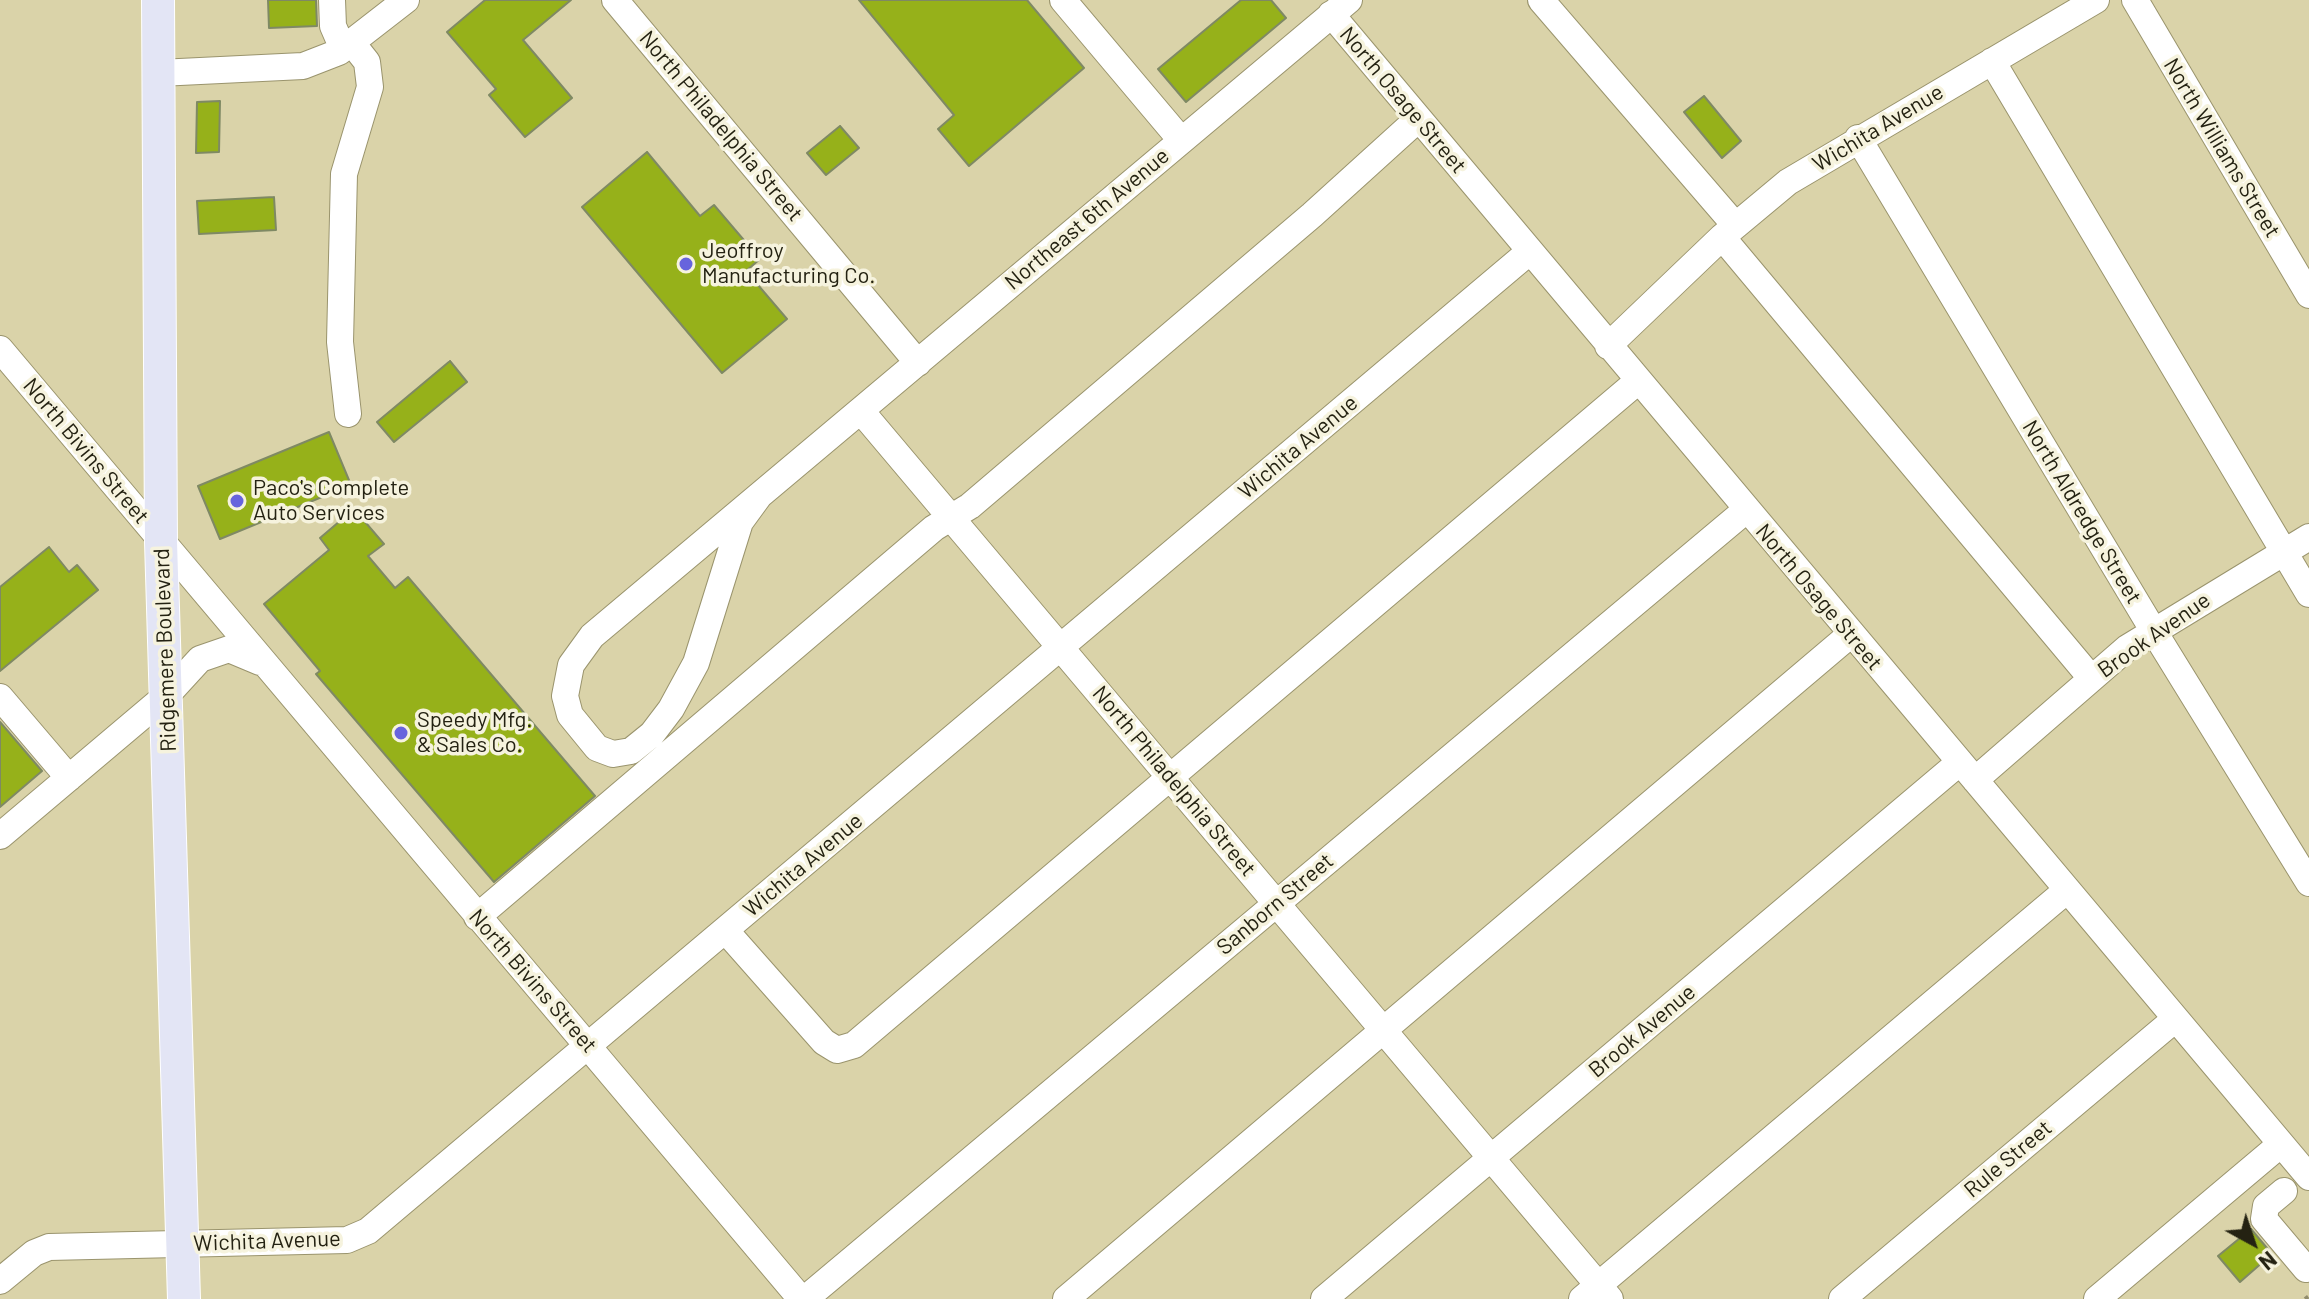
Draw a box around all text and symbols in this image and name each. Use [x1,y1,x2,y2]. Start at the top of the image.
street label: North Osage Street [1334,21,1472,179]
street label: North Philadelphia Street [634,25,808,227]
street label: North Williams Street [2158,54,2286,242]
street label: Wichita Avenue [1808,79,1948,177]
street label: Northeast 6th Avenue [1000,143,1174,295]
place label: Jeoffroy Manufacturing Co. [702,238,875,290]
marker: Jeoffroy Manufacturing Co. [677,255,695,273]
street label: North Bivins Street [17,373,155,529]
street label: Wichita Avenue [1233,390,1363,504]
street label: North Aldredge Street [2017,415,2147,609]
place label: Paco's Complete Auto Services [253,475,409,526]
marker: Paco's Complete Auto Services [228,492,246,510]
street label: North Osage Street [1750,518,1888,676]
street label: Ridgemere Boulevard [148,548,182,752]
street label: Brook Avenue [2093,587,2215,683]
street label: North Philadelphia Street [1087,680,1261,882]
place label: Speedy Mfg. & Sales Co. [417,707,532,758]
marker: Speedy Mfg. & Sales Co. [392,724,410,742]
street label: Wichita Avenue [738,808,868,922]
street label: Sanborn Street [1211,848,1339,960]
street label: North Bivins Street [463,904,603,1058]
street label: Brook Avenue [1583,979,1701,1083]
street label: Rule Street [1959,1115,2057,1203]
north arrow [2213,1203,2293,1283]
street label: Wichita Avenue [193,1225,341,1257]
text: N [2254,1247,2282,1276]

